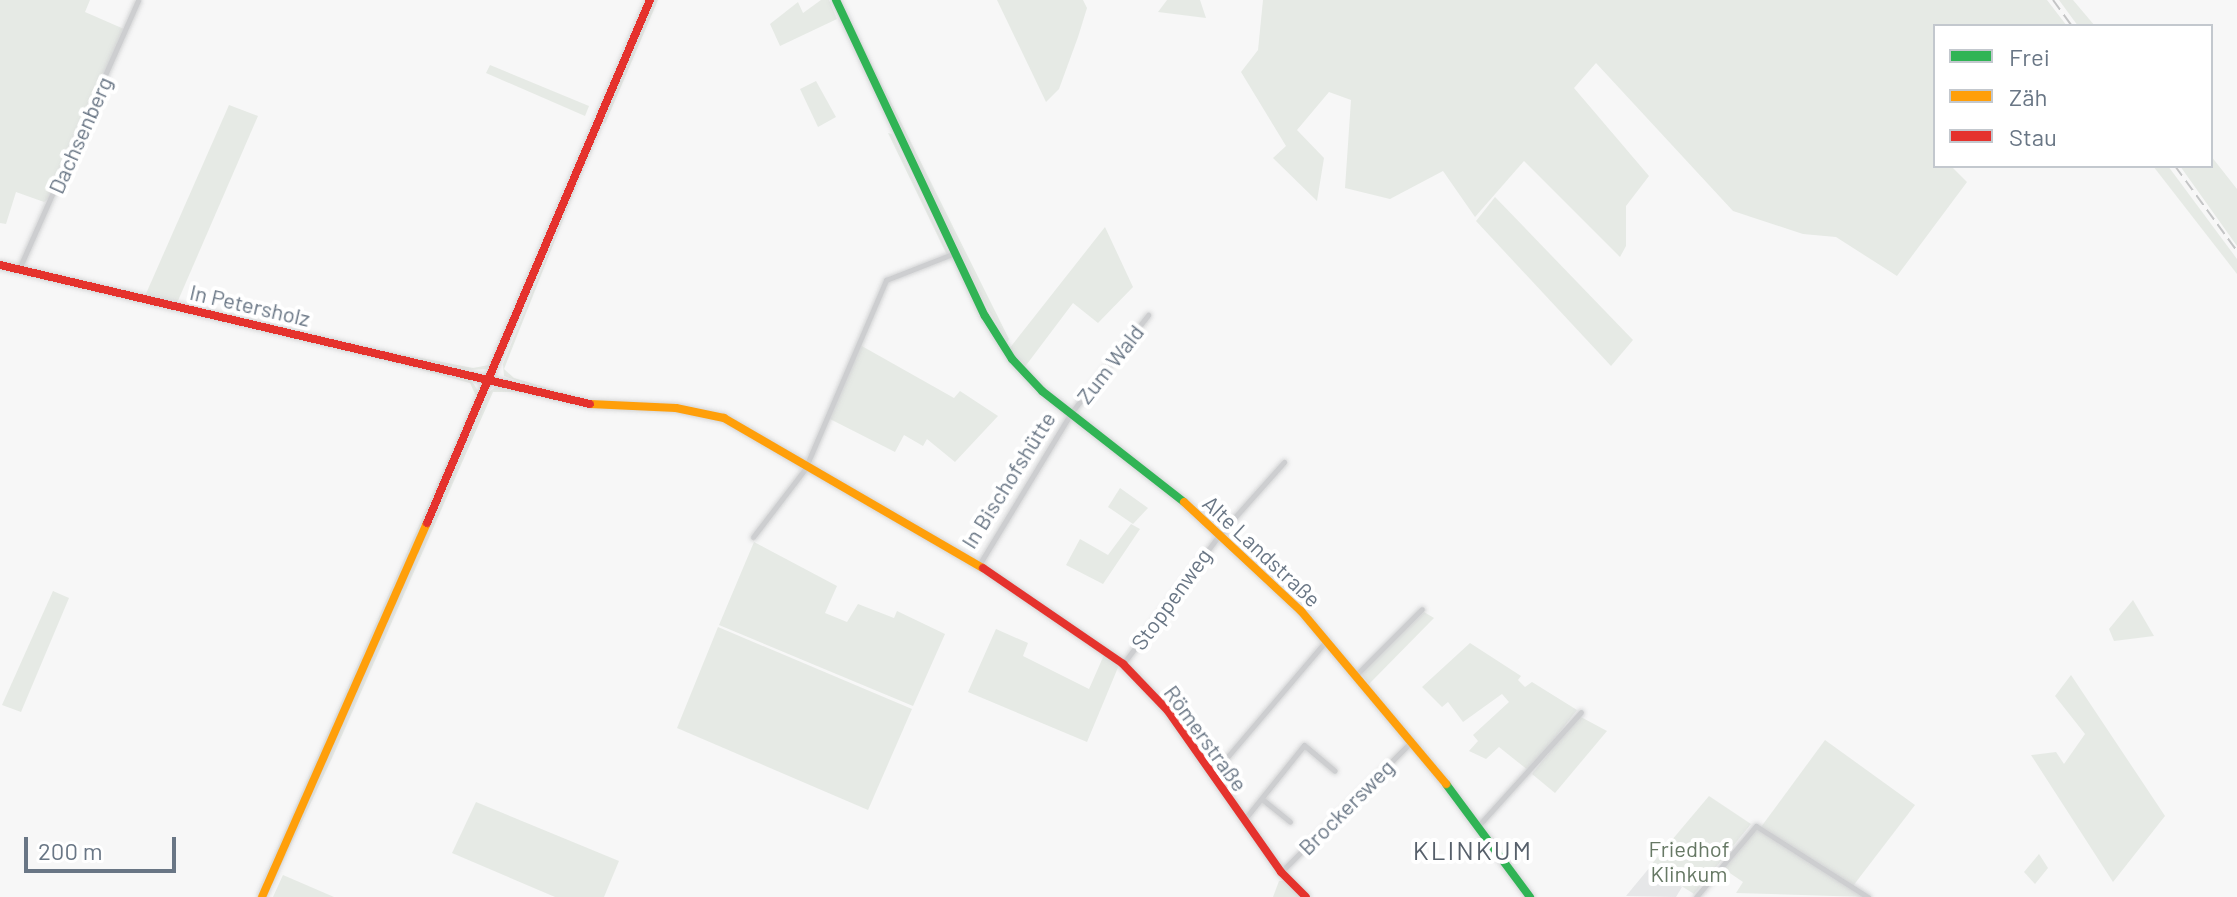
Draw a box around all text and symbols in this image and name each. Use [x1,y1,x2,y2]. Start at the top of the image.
legend [1933,24,2213,168]
text: Frei [2009,42,2050,71]
street label: Dachsenberg [42,72,118,198]
text: Zäh [2009,82,2047,111]
text: Stau [2009,122,2057,151]
street label: In Petersholz [187,278,313,332]
street label: Zum Wald [1071,319,1149,409]
street label: In Bischofshütte [955,407,1061,553]
street label: Alte Landstraße [1198,490,1326,612]
street label: Stoppenweg [1125,543,1217,655]
street label: Römerstraße [1159,680,1253,796]
street label: Brockersweg [1293,754,1399,860]
scale bar [28,821,180,871]
district label: KLINKUM [1413,834,1533,866]
park label: Friedhof Klinkum [1649,835,1729,886]
text: 200 m [38,836,103,865]

